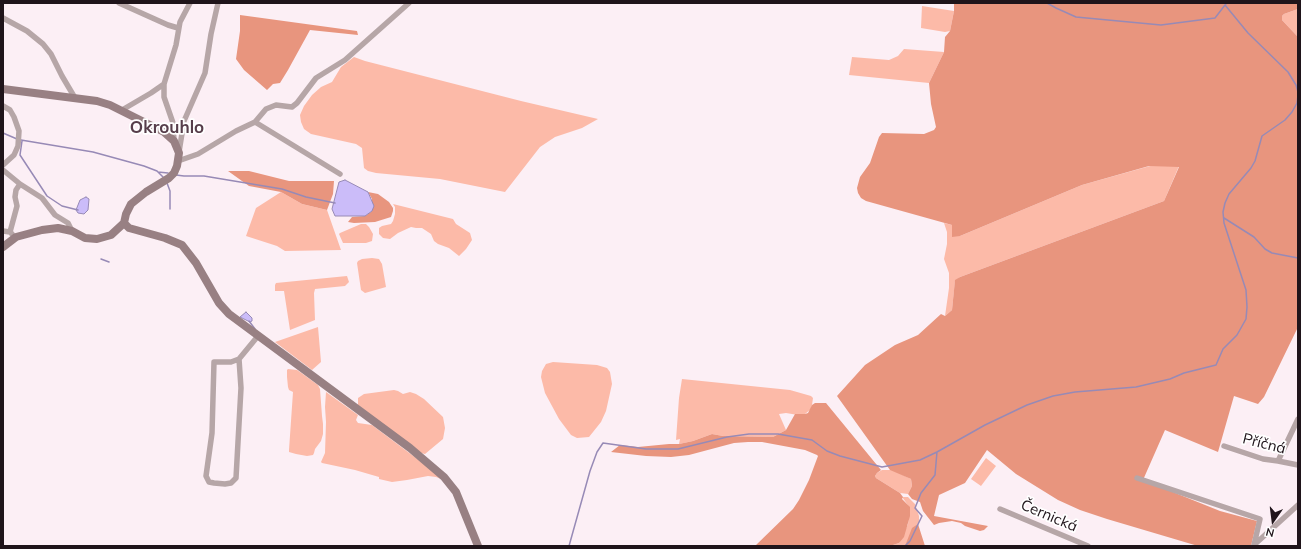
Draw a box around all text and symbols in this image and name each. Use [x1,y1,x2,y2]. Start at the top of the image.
district label: Okrouhlo [130,118,204,138]
street label: Příčná [1241,430,1287,458]
street label: Černická [1018,496,1080,536]
north arrow [1253,501,1293,541]
text: N [1264,525,1276,540]

